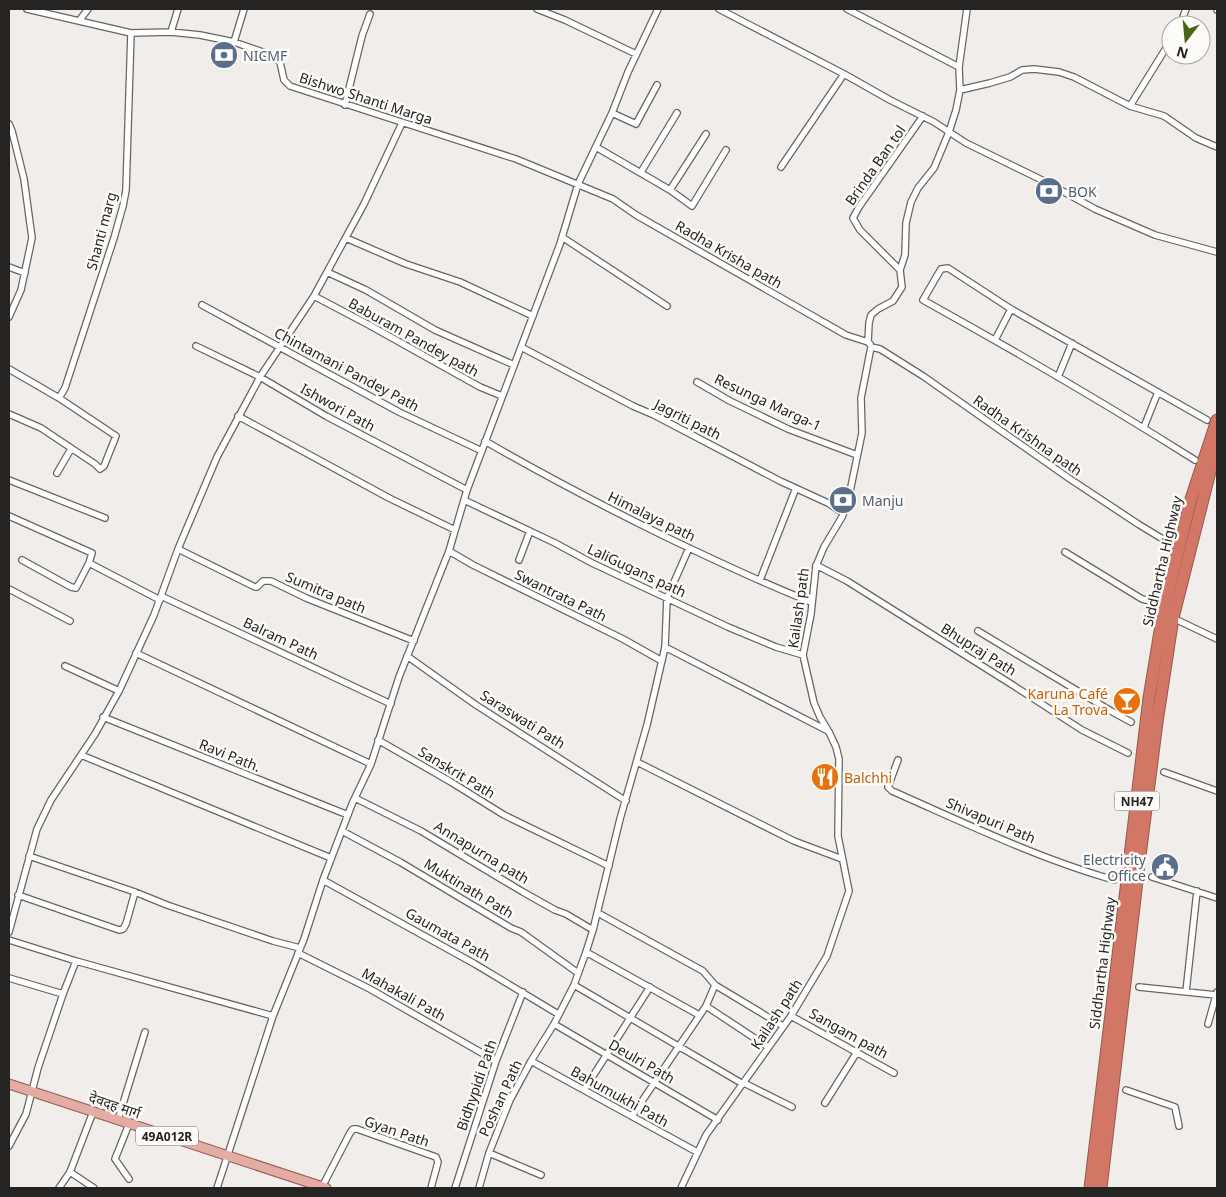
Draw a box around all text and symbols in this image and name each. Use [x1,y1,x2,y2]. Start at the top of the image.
north arrow [1161,15,1211,65]
bank icon: NICMF [209,40,239,70]
text: N [1174,42,1190,64]
place label: NICMF [243,46,287,65]
street label: Bishwo Shanti Marga [297,67,435,129]
street label: Brinda Ban tol [840,121,910,209]
bank icon: BOK [1034,176,1064,206]
place label: BOK [1068,182,1097,201]
street label: Shanti marg [81,190,121,272]
street label: Radha Krisha path [672,216,786,292]
street label: Baburam Pandey path [345,293,483,381]
street label: Chintamani Pandey Path [271,323,423,415]
street label: Resunga Marga-1 [711,369,825,435]
street label: Ishwori Path [297,379,379,435]
street label: Radha Krishna path [970,390,1086,480]
street label: Jagriti path [650,393,724,444]
bank icon: Manju [828,485,858,515]
street label: Himalaya path [605,487,699,545]
place label: Manju [862,491,903,510]
street label: Siddhartha Highway [1138,493,1186,628]
street label: LaliGugans path [585,539,689,601]
street label: Swantrata Path [512,565,610,625]
street label: Sumitra path [283,567,369,617]
street label: Kailash path [783,567,813,649]
street label: Balram Path [240,612,322,664]
street label: Bhupraj Path [938,618,1020,680]
place label: Karuna Café La Trova [1027,684,1108,719]
street label: Saraswati Path [477,685,569,753]
bar icon: Karuna Café La Trova [1112,686,1142,716]
street label: Ravi Path. [196,734,264,776]
street label: Sanskrit Path [415,742,499,802]
restaurant icon: Balchhi [810,762,840,792]
place label: Balchhi [844,768,892,787]
road number: NH47 [1114,791,1160,810]
street label: Shivapuri Path [943,793,1039,847]
street label: Annapurna path [431,816,533,888]
place label: Electricity Office [1083,850,1147,885]
public building icon: Electricity Office [1150,852,1180,882]
street label: Muktinath Path [421,854,517,922]
street label: Siddhartha Highway [1084,895,1120,1030]
street label: Gaumata Path [402,903,494,965]
street label: Mahakali Path [359,963,449,1025]
street label: Kailash path [746,975,806,1053]
street label: Sangam path [806,1003,892,1063]
street label: Deulri Path [605,1034,679,1088]
street label: Bidhypidi Path [452,1037,500,1133]
street label: Poshan Path [474,1057,526,1139]
street label: Bahumukhi Path [568,1061,672,1131]
street label: देवदह मार्ग [87,1087,144,1123]
street label: Gyan Path [362,1111,432,1151]
road number: 49A012R [136,1126,198,1146]

